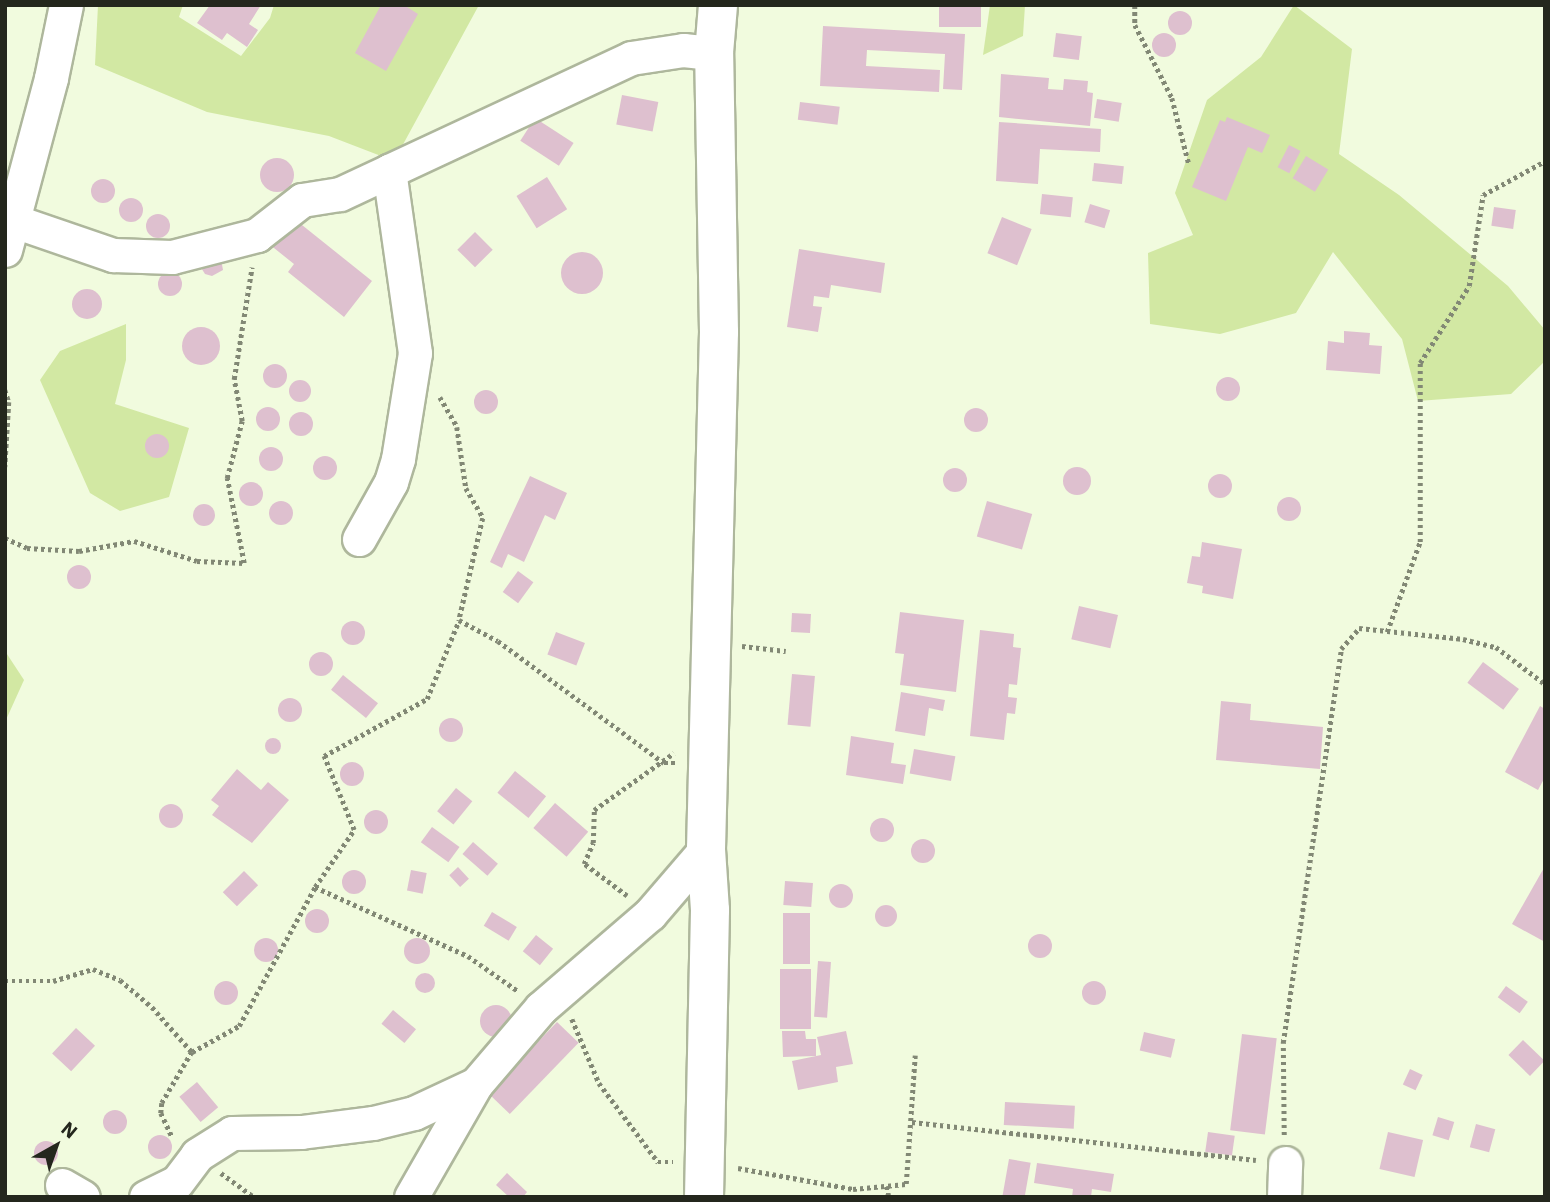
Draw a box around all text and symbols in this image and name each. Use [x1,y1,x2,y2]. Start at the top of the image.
north arrow [21,1111,91,1181]
text: N [57,1116,82,1144]

